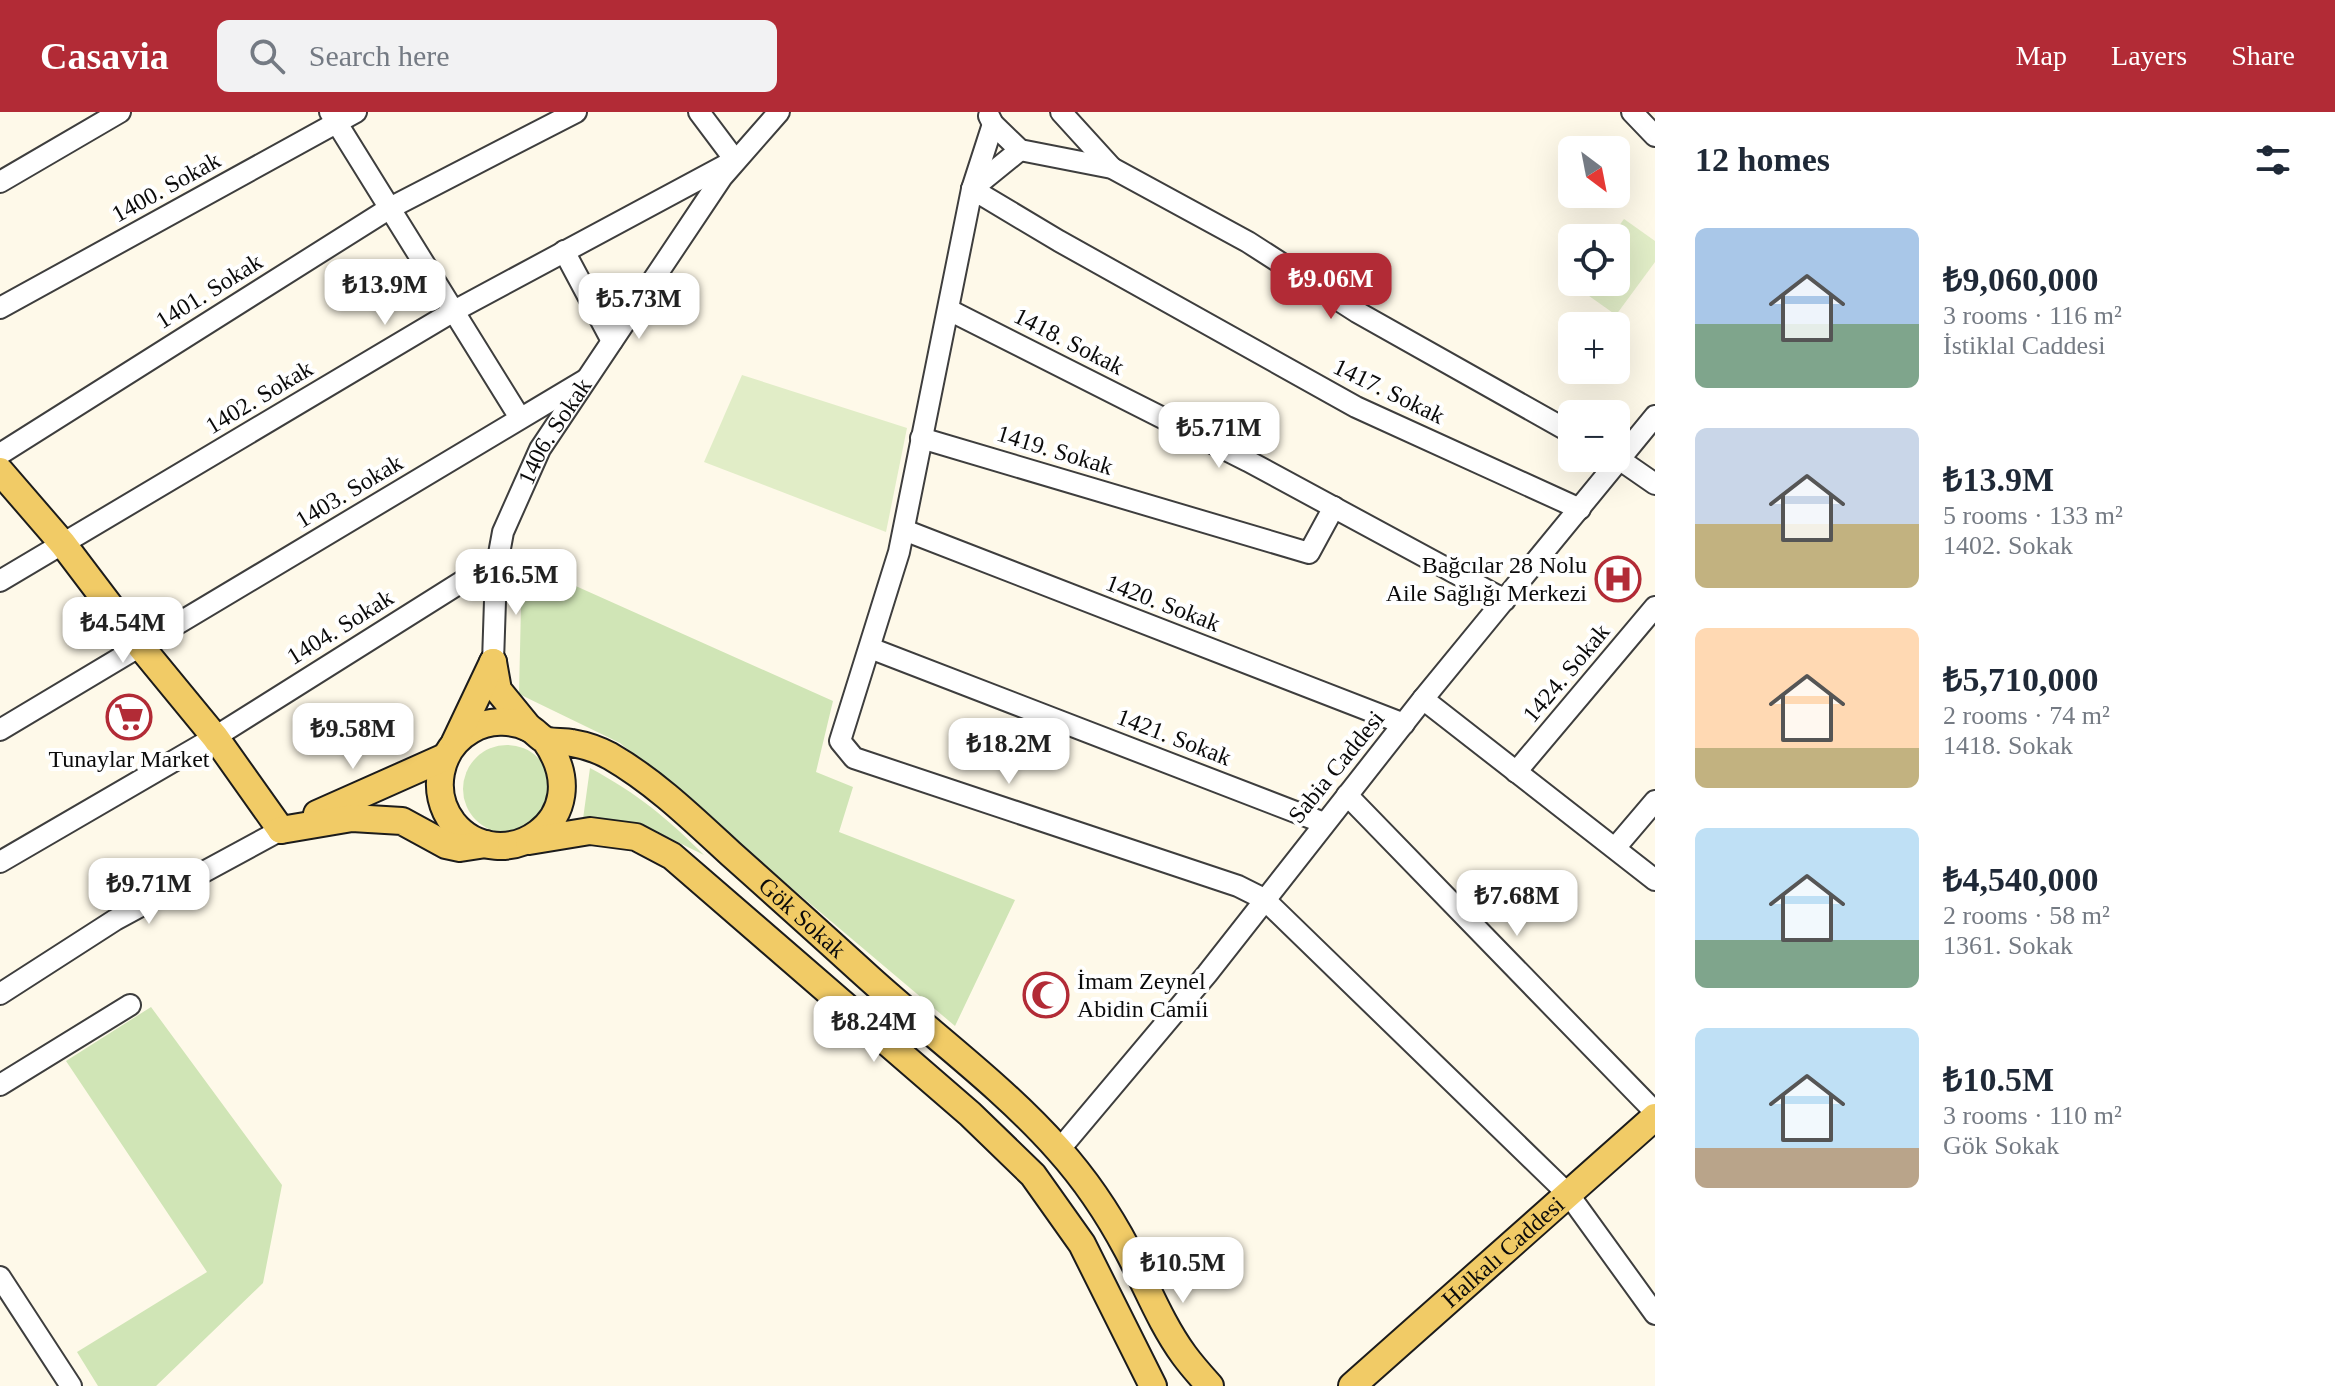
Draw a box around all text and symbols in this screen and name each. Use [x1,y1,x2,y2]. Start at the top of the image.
search box [217,20,777,92]
icon: search [245,34,289,78]
text: Casavia [40,35,169,77]
text: Search here [309,39,450,72]
text: Map [2016,40,2067,71]
text: Layers [2111,40,2187,71]
text: Share [2231,40,2295,71]
north arrow [1558,136,1630,208]
map controls [1558,136,1630,472]
icon: filters [2251,138,2295,182]
text: 12 homes [1695,141,1830,178]
street label: 1400. Sokak [107,147,225,227]
button: locate [1558,224,1630,296]
street label: 1401. Sokak [151,248,267,334]
pin: ₺9.06M [1266,253,1396,321]
pin: ₺13.9M [320,259,450,327]
icon: home [1759,260,1855,356]
text: ₺9,060,000 [1943,261,2098,298]
text: ₺9.06M [1289,264,1373,293]
text: ₺13.9M [343,270,427,299]
pin: ₺5.73M [574,273,704,341]
text: ₺5.73M [597,284,681,313]
text: 3 rooms · 116 m² [1943,301,2122,330]
street label: 1418. Sokak [1010,302,1128,380]
button: + [1558,312,1630,384]
text: İstiklal Caddesi [1943,331,2105,360]
street label: 1417. Sokak [1329,353,1449,429]
street label: 1402. Sokak [201,355,317,439]
street label: 1406. Sokak [513,373,597,489]
button: − [1558,400,1630,472]
pin: ₺5.71M [1154,402,1284,470]
text: ₺5.71M [1177,413,1261,442]
street label: 1419. Sokak [994,420,1116,480]
street label: 1403. Sokak [291,449,407,533]
icon: home [1759,460,1855,556]
text: ₺13.9M [1943,461,2054,498]
text: 5 rooms · 133 m² [1943,501,2123,530]
text: 1402. Sokak [1943,531,2073,560]
pin: ₺16.5M [451,549,581,617]
place label: Bağcılar 28 Nolu Aile Sağlığı Merkezi [1386,552,1587,606]
hospital icon: Bağcılar 28 Nolu Aile Sağlığı Merkezi [1594,555,1642,603]
text: ₺16.5M [474,560,558,589]
street label: 1420. Sokak [1102,569,1224,637]
street label: 1404. Sokak [282,584,398,670]
pin: ₺4.54M [58,597,188,665]
text: ₺4.54M [81,608,165,637]
street label: 1424. Sokak [1517,619,1615,727]
icon: home [1759,660,1855,756]
text: ₺5,710,000 [1943,661,2098,698]
supermarket icon: Tunaylar Market [105,693,153,741]
text: 2 rooms · 74 m² [1943,701,2110,730]
pin: ₺9.58M [288,703,418,771]
street label: 1421. Sokak [1113,703,1235,771]
street label: Sabia Caddesi [1283,705,1389,828]
text: ₺9.58M [311,714,395,743]
pin: ₺18.2M [944,718,1074,786]
text: ₺18.2M [967,729,1051,758]
text: 1418. Sokak [1943,731,2073,760]
place label: Tunaylar Market [48,746,210,772]
pin: ₺9.71M [84,858,214,926]
icon: home [1759,860,1855,956]
text: ₺4,540,000 [1943,861,2098,898]
text: ₺9.71M [107,869,191,898]
pin: ₺7.68M [1452,870,1582,938]
street label: Gök Sokak [754,872,851,963]
text: ₺7.68M [1475,881,1559,910]
text: 2 rooms · 58 m² [1943,901,2110,930]
text: 1361. Sokak [1943,931,2073,960]
place label: İmam Zeynel Abidin Camii [1077,968,1209,1022]
mosque icon: İmam Zeynel Abidin Camii [1022,971,1070,1019]
pin: ₺8.24M [809,996,939,1064]
text: ₺8.24M [832,1007,916,1036]
icon: home [1759,1060,1855,1156]
text: ₺10.5M [1943,1061,2054,1098]
text: 3 rooms · 110 m² [1943,1101,2122,1130]
text: Gök Sokak [1943,1131,2059,1160]
street label: Halkalı Caddesi [1437,1191,1570,1313]
pin: ₺10.5M [1118,1237,1248,1305]
text: ₺10.5M [1141,1248,1225,1277]

